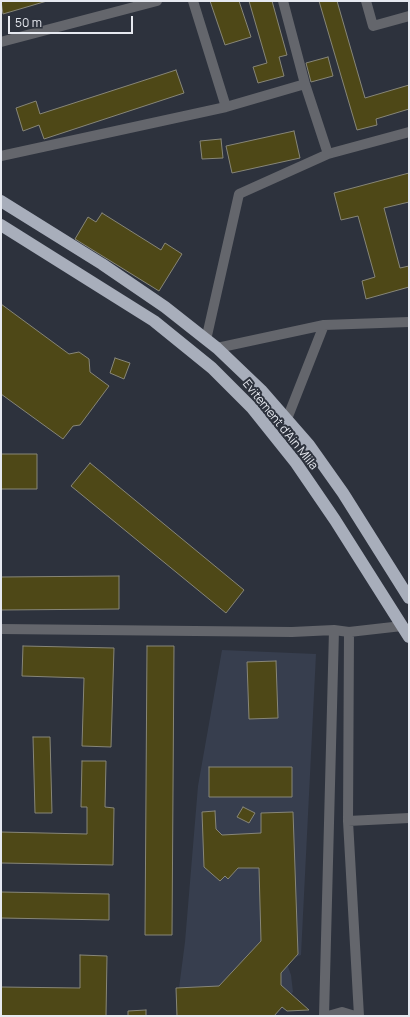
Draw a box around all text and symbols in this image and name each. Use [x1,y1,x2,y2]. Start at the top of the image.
scale bar [10,8,135,34]
text: 50 m [15,14,42,31]
street label: Evitement d'Ain Mlila [239,377,321,473]

